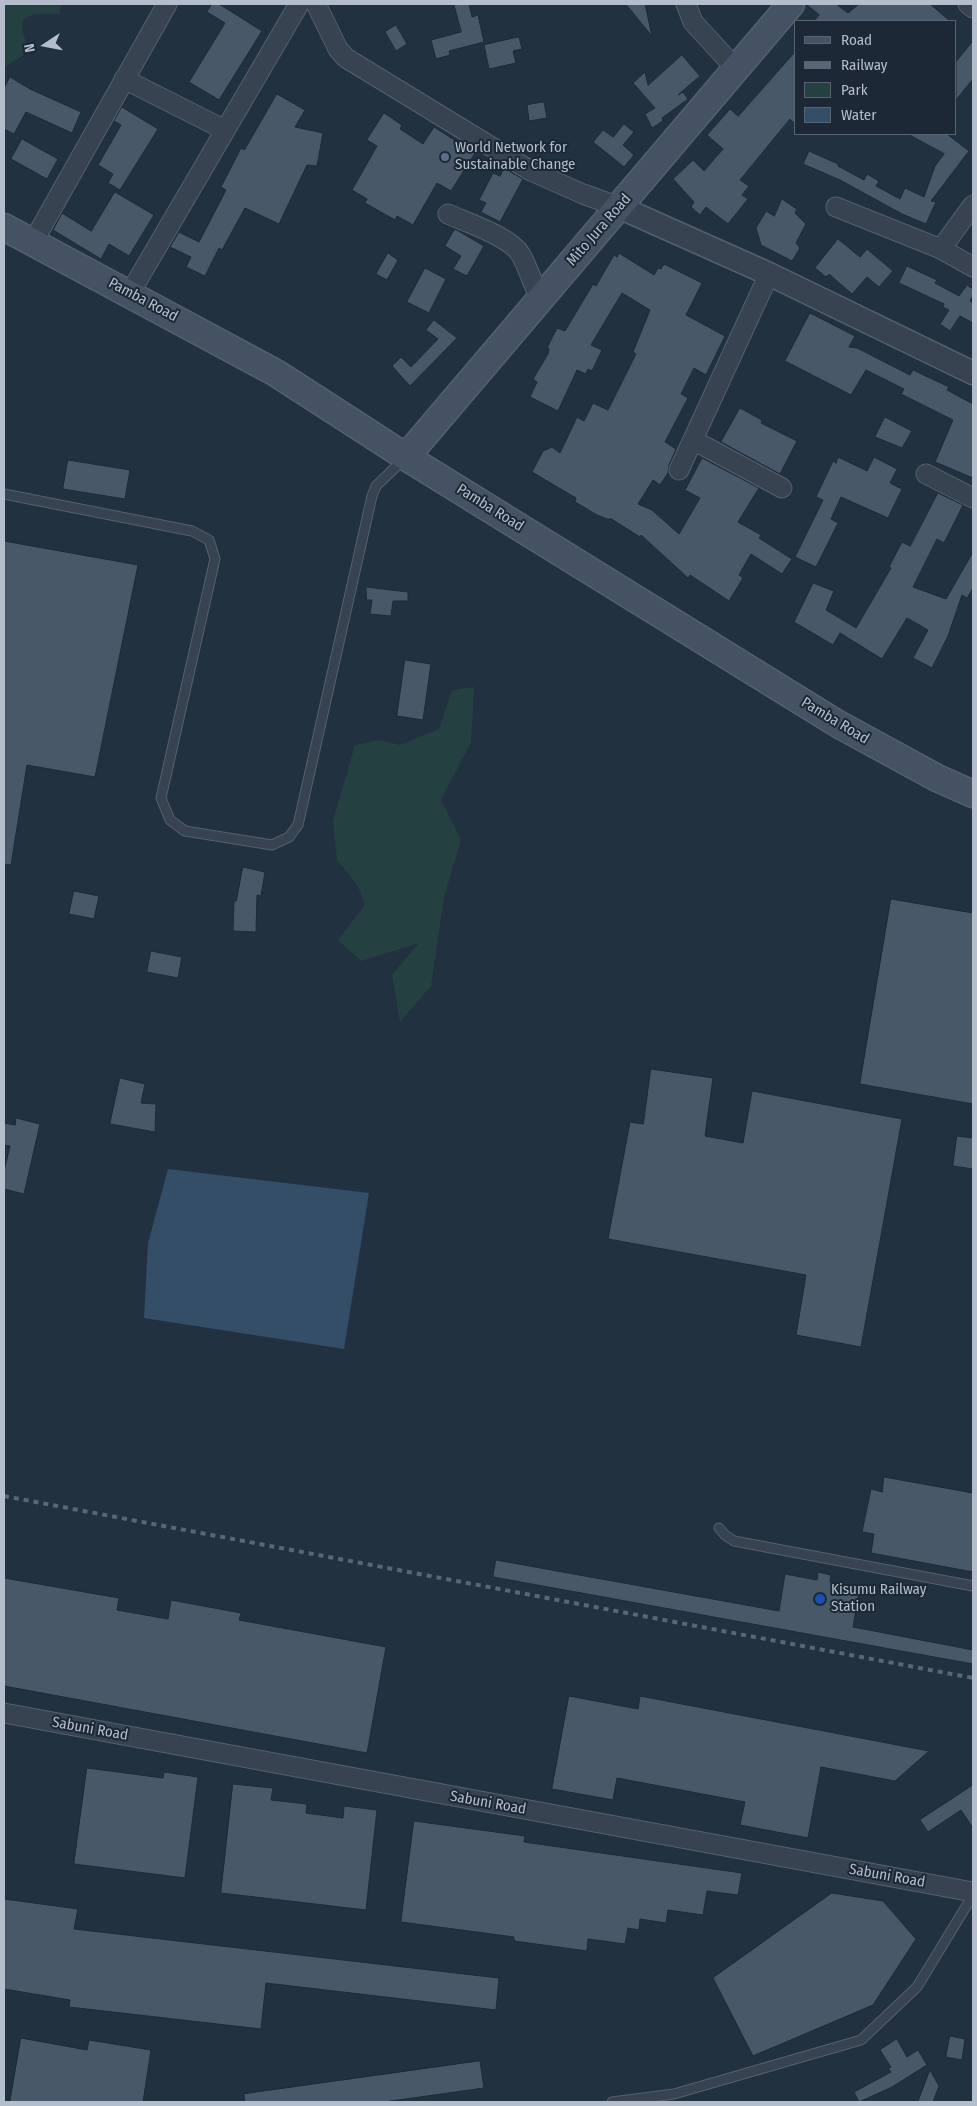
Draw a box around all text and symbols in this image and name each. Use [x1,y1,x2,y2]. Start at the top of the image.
north arrow [20,20,70,70]
legend [794,20,957,135]
text: Road [841,31,872,49]
text: N [21,42,39,54]
text: Railway [841,56,888,74]
text: Park [841,81,868,99]
text: Water [841,106,876,124]
place label: World Network for Sustainable Change [455,139,576,174]
marker: World Network for Sustainable Change [439,151,451,163]
street label: Mito Jura Road [563,190,635,270]
street label: Pamba Road [105,274,181,326]
street label: Pamba Road [453,480,527,536]
street label: Pamba Road [798,694,872,748]
place label: Kisumu Railway Station [831,1581,926,1616]
marker: Kisumu Railway Station [813,1592,827,1606]
street label: Sabuni Road [51,1713,129,1745]
street label: Sabuni Road [449,1787,527,1819]
street label: Sabuni Road [848,1860,926,1892]

